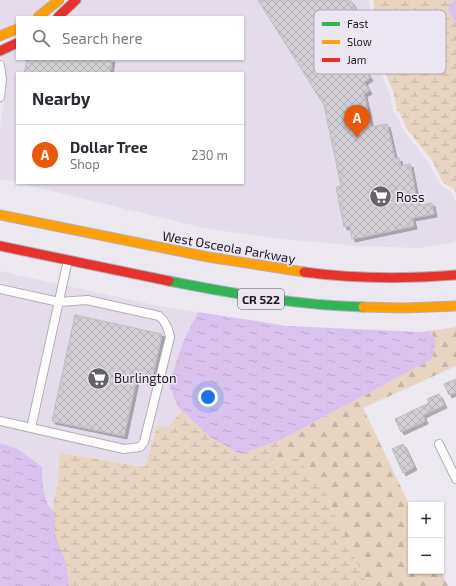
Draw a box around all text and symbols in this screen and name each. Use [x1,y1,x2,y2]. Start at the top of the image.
legend [314,10,446,74]
search box [16,16,244,60]
text: Fast [347,17,369,30]
icon: search [30,27,52,49]
text: Search here [62,29,143,47]
text: Slow [347,35,372,48]
text: Jam [347,53,366,66]
text: Nearby [32,88,90,108]
pin: A [344,105,370,138]
text: Dollar Tree [70,138,148,156]
text: A [41,147,49,163]
text: 230 m [191,147,228,163]
text: Shop [70,156,100,172]
supermarket icon: Ross [368,184,394,210]
place label: Ross [396,189,425,205]
street label: West Osceola Parkway [161,227,297,267]
road number: CR 522 [238,289,284,309]
supermarket icon: Burlington [86,365,112,391]
place label: Burlington [114,370,176,386]
your location [198,387,218,407]
map controls [408,502,444,574]
button: + [408,502,444,538]
button: − [408,538,444,574]

